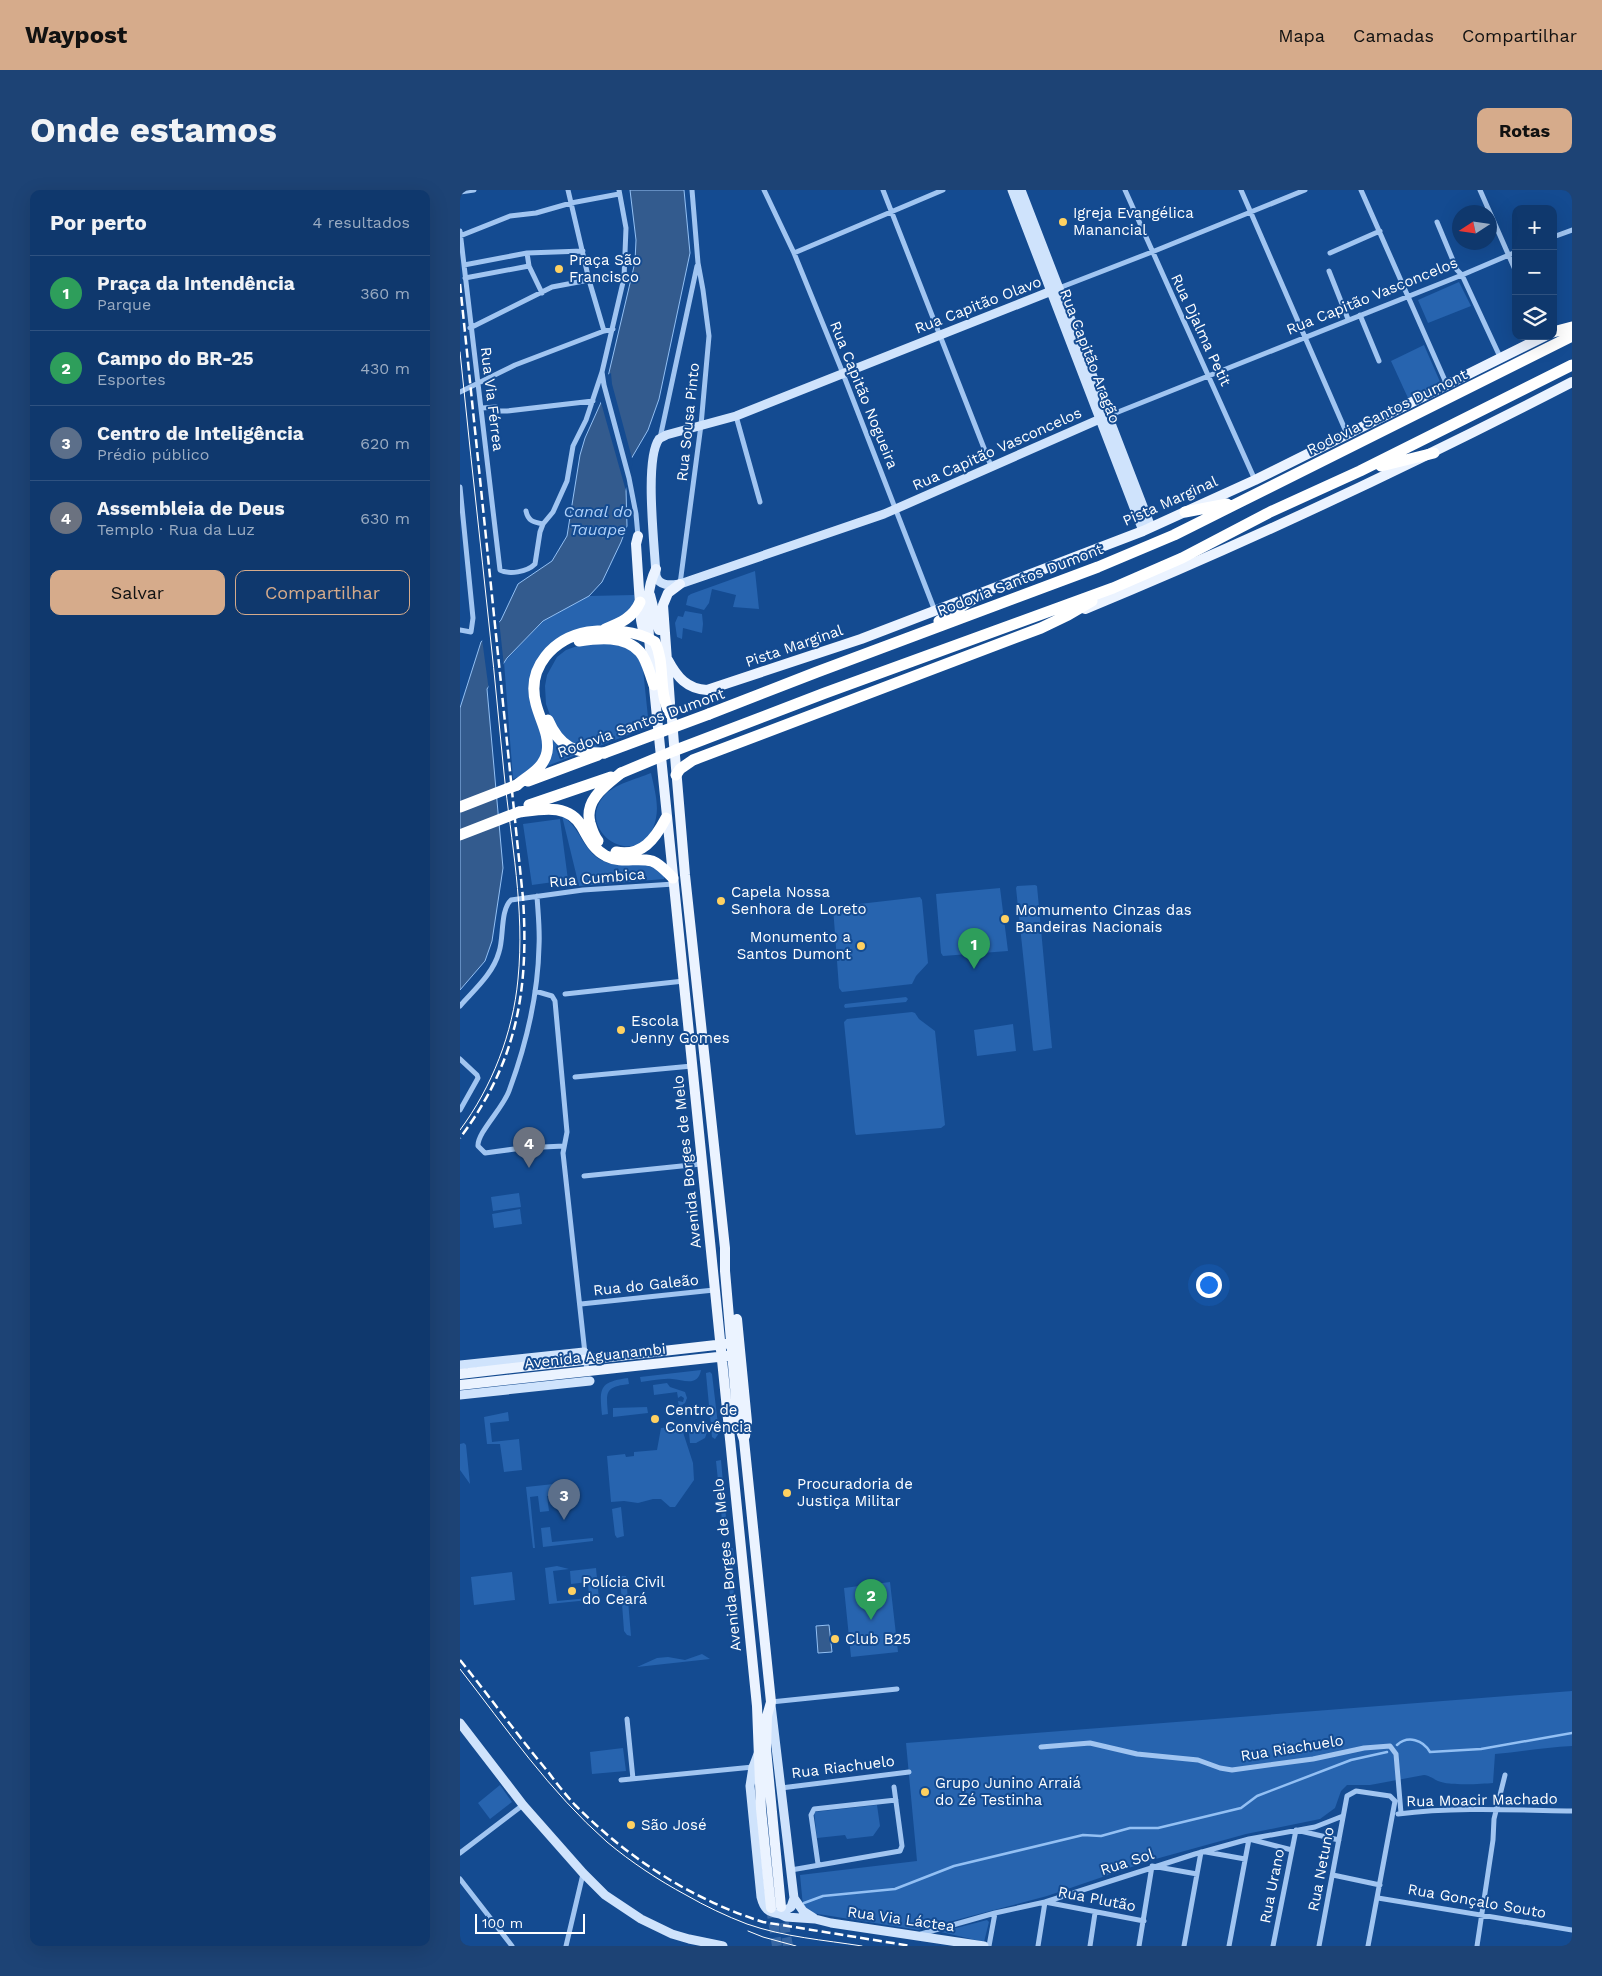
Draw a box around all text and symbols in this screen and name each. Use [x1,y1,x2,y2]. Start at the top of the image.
text: Waypost [25,21,127,49]
text: Mapa [1278,25,1325,46]
text: Camadas [1353,25,1434,46]
text: Compartilhar [1462,25,1577,46]
button: Rotas [1477,108,1572,153]
text: Onde estamos [30,109,277,151]
place label: Igreja Evangélica Manancial [1073,204,1194,239]
north arrow [1452,205,1497,250]
map controls [1512,205,1557,340]
button: + [1512,205,1557,250]
text: Por perto [50,210,147,235]
text: 4 resultados [313,213,410,232]
marker: Igreja Evangélica Manancial [1057,216,1069,228]
button: − [1512,250,1557,295]
place label: Praça São Francisco [569,251,641,286]
street label: Rua Capitão Vasconcelos [1284,253,1460,339]
marker: Praça São Francisco [553,263,565,275]
street label: Rua Djalma Petit [1167,271,1235,390]
text: Praça da Intendência [97,272,295,295]
street label: Rua Capitão Olavo [912,273,1044,337]
text: 1 [63,284,69,303]
text: 360 m [360,284,410,303]
street label: Rua Capitão Aragão [1056,286,1124,426]
text: Parque [97,295,151,314]
button: layers [1512,295,1557,340]
street label: Rua Capitão Nogueira [826,319,902,472]
street label: Rua Via Férrea [477,346,507,453]
text: Campo do BR-25 [97,347,254,370]
text: 2 [61,359,71,378]
text: 430 m [360,359,410,378]
street label: Rua Sousa Pinto [673,362,703,482]
street label: Rodovia Santos Dumont [1304,365,1471,459]
text: Esportes [97,370,166,389]
street label: Rua Capitão Vasconcelos [910,403,1084,495]
text: Centro de Inteligência [97,422,304,445]
text: 3 [61,434,71,453]
text: 620 m [360,434,410,453]
text: Prédio público [97,445,209,464]
street label: Pista Marginal [1120,472,1221,530]
text: Assembleia de Deus [97,497,285,520]
water label: Canal do Tauape [564,502,632,539]
text: 4 [61,509,71,528]
text: 630 m [360,509,410,528]
text: Templo · Rua da Luz [97,520,255,539]
street label: Rodovia Santos Dumont [934,540,1106,620]
button: Salvar [50,570,225,615]
button: Compartilhar [235,570,410,615]
street label: Pista Marginal [743,621,845,671]
street label: Rodovia Santos Dumont [555,684,728,762]
street label: Rua Cumbica [548,865,646,891]
place label: Capela Nossa Senhora de Loreto [731,883,867,918]
marker: Capela Nossa Senhora de Loreto [715,895,727,907]
place label: Momumento Cinzas das Bandeiras Nacionais [1015,901,1192,936]
marker: Momumento Cinzas das Bandeiras Nacionais [999,913,1011,925]
place label: Monumento a Santos Dumont [737,928,852,963]
pin: 1 [958,928,990,969]
marker: Monumento a Santos Dumont [855,940,867,952]
place label: Escola Jenny Gomes [631,1012,730,1047]
marker: Escola Jenny Gomes [615,1024,627,1036]
street label: Avenida Borges de Melo [669,1074,705,1250]
pin: 4 [513,1127,545,1168]
street label: Rua do Galeão [592,1271,700,1299]
your location [1196,1272,1222,1298]
street label: Avenida Aguanambi [523,1340,667,1372]
place label: Centro de Convivência [665,1401,752,1436]
marker: Centro de Convivência [649,1413,661,1425]
place label: Procuradoria de Justiça Militar [797,1475,913,1510]
street label: Avenida Borges de Melo [709,1477,745,1653]
pin: 3 [548,1479,580,1520]
marker: Procuradoria de Justiça Militar [781,1487,793,1499]
place label: Polícia Civil do Ceará [582,1573,665,1608]
pin: 2 [855,1579,887,1620]
marker: Polícia Civil do Ceará [566,1585,578,1597]
place label: Club B25 [845,1630,911,1648]
marker: Club B25 [829,1633,841,1645]
street label: Rua Riachuelo [1239,1731,1345,1765]
street label: Rua Riachuelo [790,1752,896,1782]
place label: Grupo Junino Arraiá do Zé Testinha [935,1774,1081,1809]
marker: Grupo Junino Arraiá do Zé Testinha [919,1786,931,1798]
street label: Rua Moacir Machado [1406,1790,1558,1810]
place label: São José [641,1816,707,1834]
marker: São José [625,1819,637,1831]
street label: Rua Netuno [1304,1825,1338,1913]
street label: Rua Sol [1098,1845,1157,1879]
street label: Rua Urano [1256,1847,1288,1925]
street label: Rua Gonçalo Souto [1406,1880,1548,1922]
street label: Rua Plutão [1056,1883,1138,1915]
street label: Rua Via Láctea [846,1903,956,1936]
scale bar [475,1911,585,1934]
text: 100 m [482,1915,523,1931]

